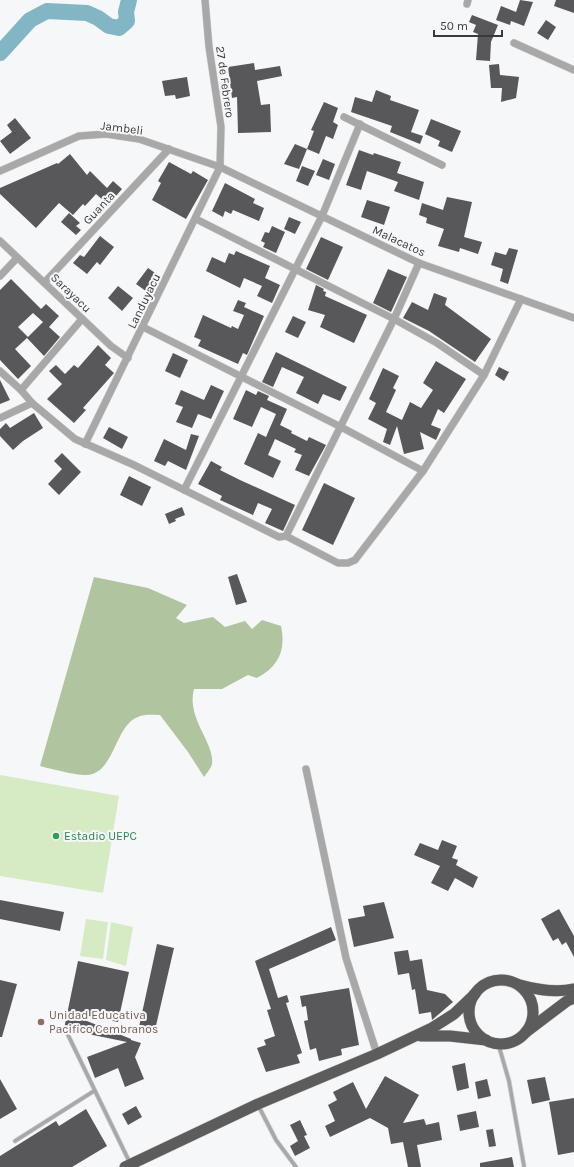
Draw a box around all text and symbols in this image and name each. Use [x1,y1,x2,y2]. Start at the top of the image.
scale bar [434,12,502,38]
text: 50 m [440,19,468,33]
street label: 27 de Febrero [213,45,237,119]
street label: Jambeli [100,118,144,138]
street label: Guanta [80,189,118,227]
street label: Malacatos [370,223,428,259]
street label: Sarayacu [48,270,94,316]
street label: Landuyacu [125,271,163,331]
place label: Estadio UEPC [64,829,137,843]
marker: Estadio UEPC [51,831,61,841]
place label: Unidad Educativa Pacifico Cembranos [49,1008,158,1036]
marker: Unidad Educativa Pacifico Cembranos [36,1017,46,1027]

